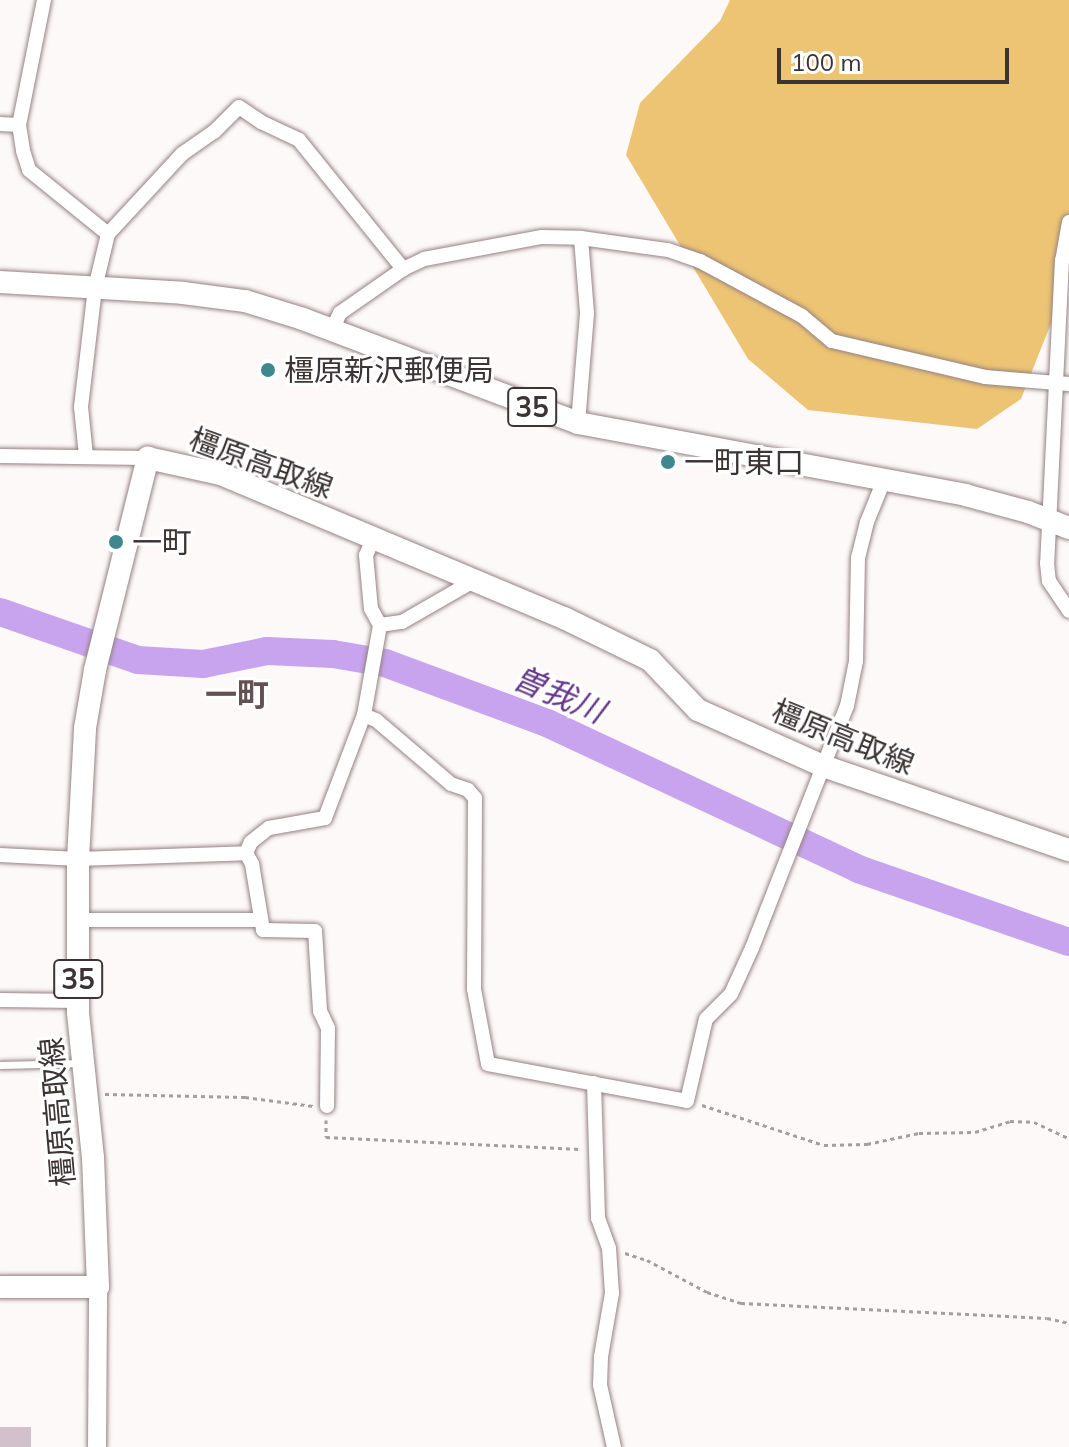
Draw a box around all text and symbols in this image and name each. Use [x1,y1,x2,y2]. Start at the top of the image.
scale bar [781,32,1013,82]
text: 100 m [791,47,862,77]
place label: 橿原新沢郵便局 [284,352,494,388]
marker: 橿原新沢郵便局 [259,361,277,379]
road number: 35 [506,383,558,431]
street label: 橿原高取線 [184,420,338,506]
place label: 一町東口 [684,444,804,480]
marker: 一町東口 [659,453,677,471]
place label: 一町 [132,524,192,560]
marker: 一町 [107,533,125,551]
water label: 曽我川 [507,658,611,730]
district label: 一町 [205,675,269,713]
street label: 橿原高取線 [767,692,919,782]
road number: 35 [52,955,104,1003]
street label: 橿原高取線 [33,1036,81,1188]

